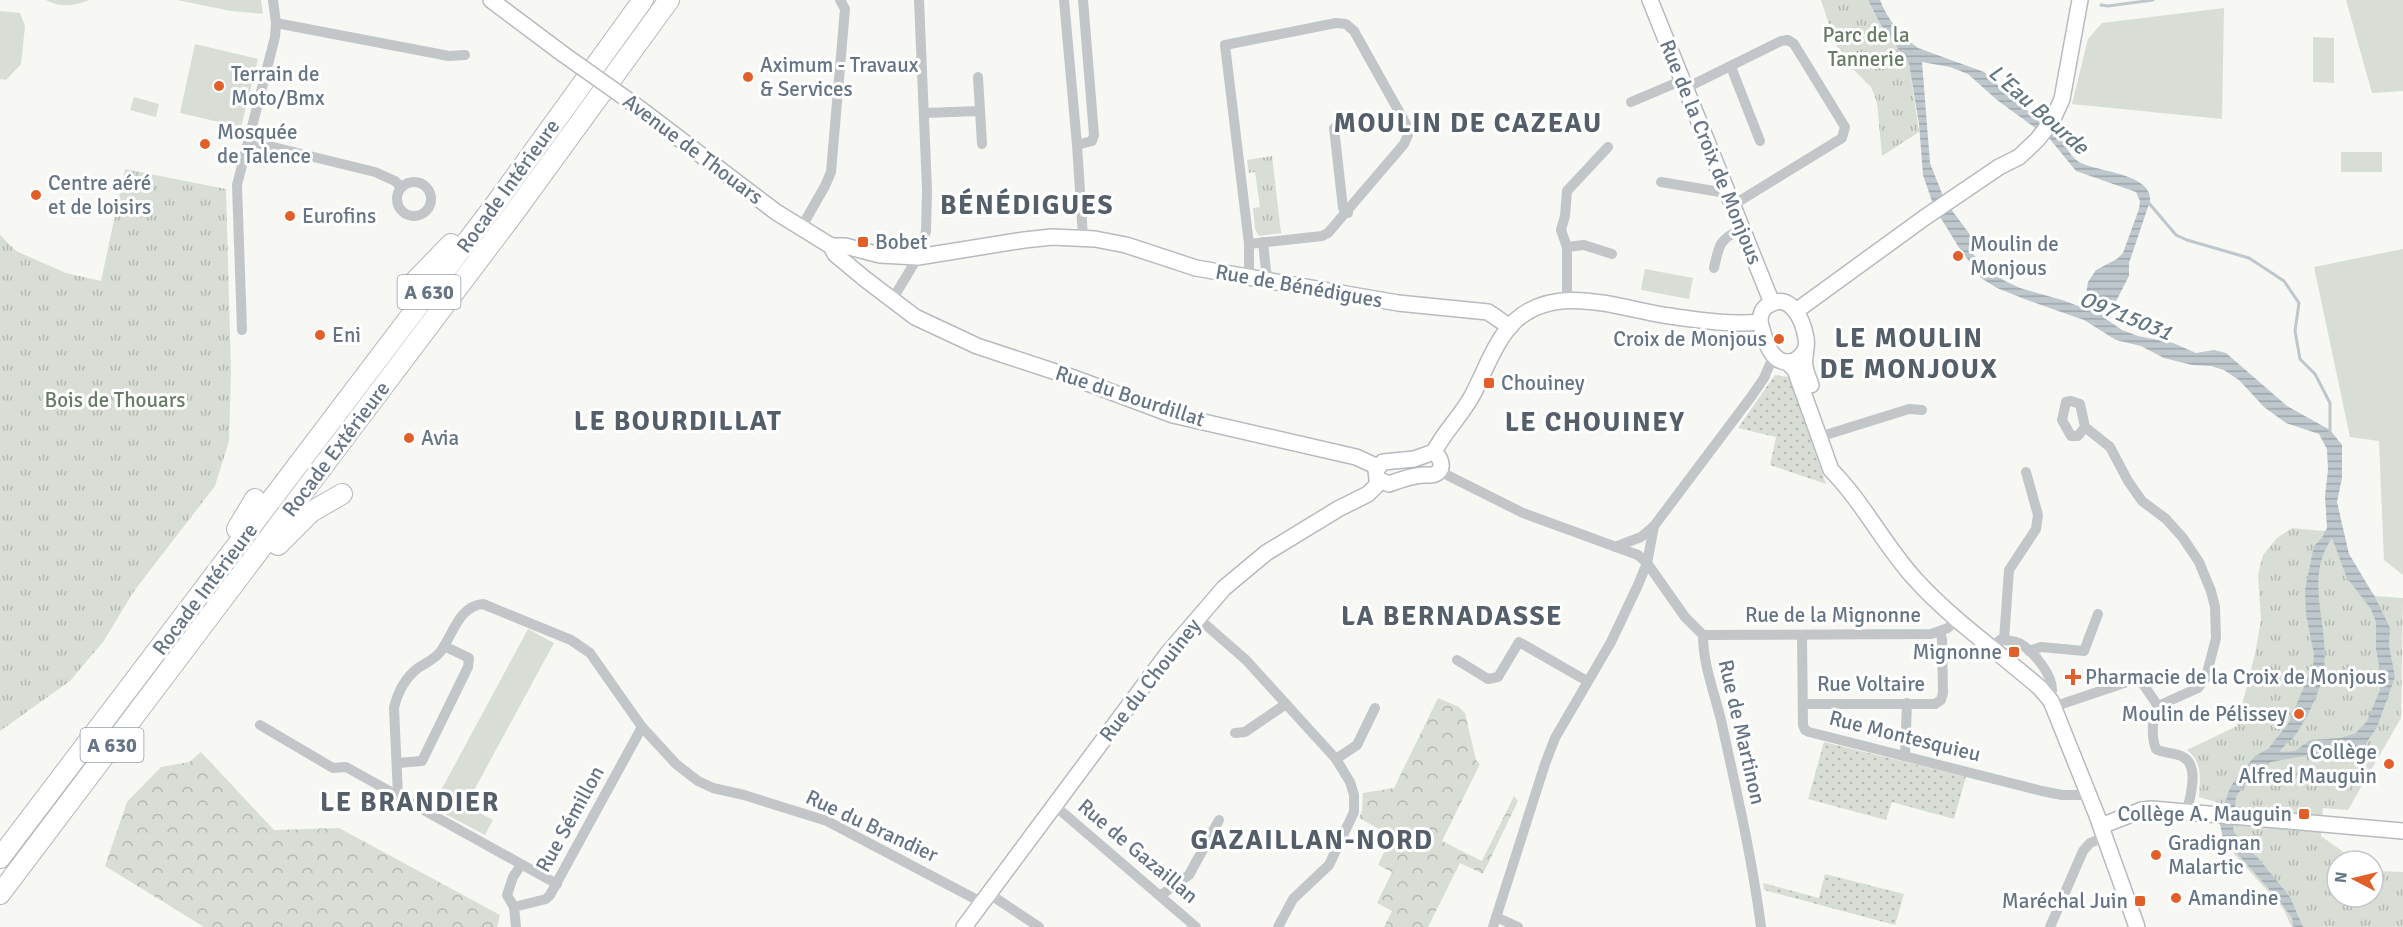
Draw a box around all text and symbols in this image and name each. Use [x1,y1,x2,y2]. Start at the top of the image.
park label: Parc de la Tannerie [1822,22,1910,72]
street label: Rue de la Croix de Monjous [1654,36,1768,268]
place label: Aximum - Travaux & Services [760,52,919,102]
water label: L'Eau Bourde [1983,59,2095,161]
place label: Terrain de Moto/Bmx [231,61,325,111]
marker: Aximum - Travaux & Services [741,70,755,84]
marker: Terrain de Moto/Bmx [212,79,226,93]
street label: Avenue de Thouars [618,88,768,210]
district label: MOULIN DE CAZEAU [1333,107,1603,140]
street label: Rocade Intérieure [451,114,565,258]
place label: Mosquée de Talence [217,119,311,169]
marker: Mosquée de Talence [198,137,212,151]
place label: Centre aéré et de loisirs [48,170,151,220]
marker: Centre aéré et de loisirs [29,188,43,202]
district label: BÉNÉDIGUES [940,188,1114,222]
place label: Eurofins [302,203,376,229]
marker: Eurofins [283,209,297,223]
place label: Bobet [875,229,928,255]
place label: Moulin de Monjous [1970,231,2059,281]
marker: Bobet [856,235,870,249]
marker: Moulin de Monjous [1951,249,1965,263]
street label: Rue de Bénédigues [1213,259,1385,313]
road number: A 630 [398,275,460,309]
water label: O9715031 [2075,285,2176,346]
place label: Eni [332,322,361,348]
district label: LE MOULIN DE MONJOUX [1820,322,1998,386]
place label: Croix de Monjous [1613,326,1767,352]
marker: Eni [313,328,327,342]
marker: Croix de Monjous [1772,332,1786,346]
street label: Rue du Bourdillat [1052,360,1208,432]
place label: Chouiney [1501,370,1585,396]
street label: Rocade Extérieure [277,376,395,522]
marker: Chouiney [1482,376,1496,390]
park label: Bois de Thouars [44,387,186,413]
district label: LE BOURDILLAT [574,405,782,438]
district label: LE CHOUINEY [1505,406,1685,439]
place label: Avia [421,425,459,451]
marker: Avia [402,431,416,445]
street label: Rocade Intérieure [147,518,263,660]
district label: LA BERNADASSE [1341,600,1563,633]
street label: Rue de la Mignonne [1745,602,1921,628]
street label: Rue du Chouiney [1094,613,1206,747]
place label: Mignonne [1912,639,2002,665]
marker: Mignonne [2007,645,2021,659]
street label: Rue de Martinon [1713,657,1771,807]
place label: Pharmacie de la Croix de Monjous [2085,664,2387,690]
marker: Pharmacie de la Croix de Monjous [2066,670,2080,684]
street label: Rue Voltaire [1817,671,1925,697]
place label: Moulin de Pélissey [2122,701,2287,727]
street label: Rue Montesquieu [1827,705,1983,767]
marker: Moulin de Pélissey [2292,707,2306,721]
road number: A 630 [80,728,144,762]
place label: Collège Alfred Mauguin [2239,739,2377,789]
marker: Collège Alfred Mauguin [2382,757,2396,771]
street label: Rue Sémillon [530,761,610,877]
street label: Rue du Brandier [802,784,943,868]
district label: LE BRANDIER [320,786,500,819]
street label: Rue de Gazaillan [1073,793,1203,909]
place label: Collège A. Mauguin [2117,801,2292,827]
marker: Collège A. Mauguin [2297,807,2311,821]
district label: GAZAILLAN-NORD [1190,824,1434,857]
place label: Gradignan Malartic [2168,830,2261,880]
marker: Gradignan Malartic [2149,848,2163,862]
north arrow [2325,849,2385,909]
text: N [2331,871,2352,884]
place label: Amandine [2188,885,2278,911]
place label: Maréchal Juin [2002,888,2128,914]
marker: Amandine [2169,891,2183,905]
marker: Maréchal Juin [2133,894,2147,908]

